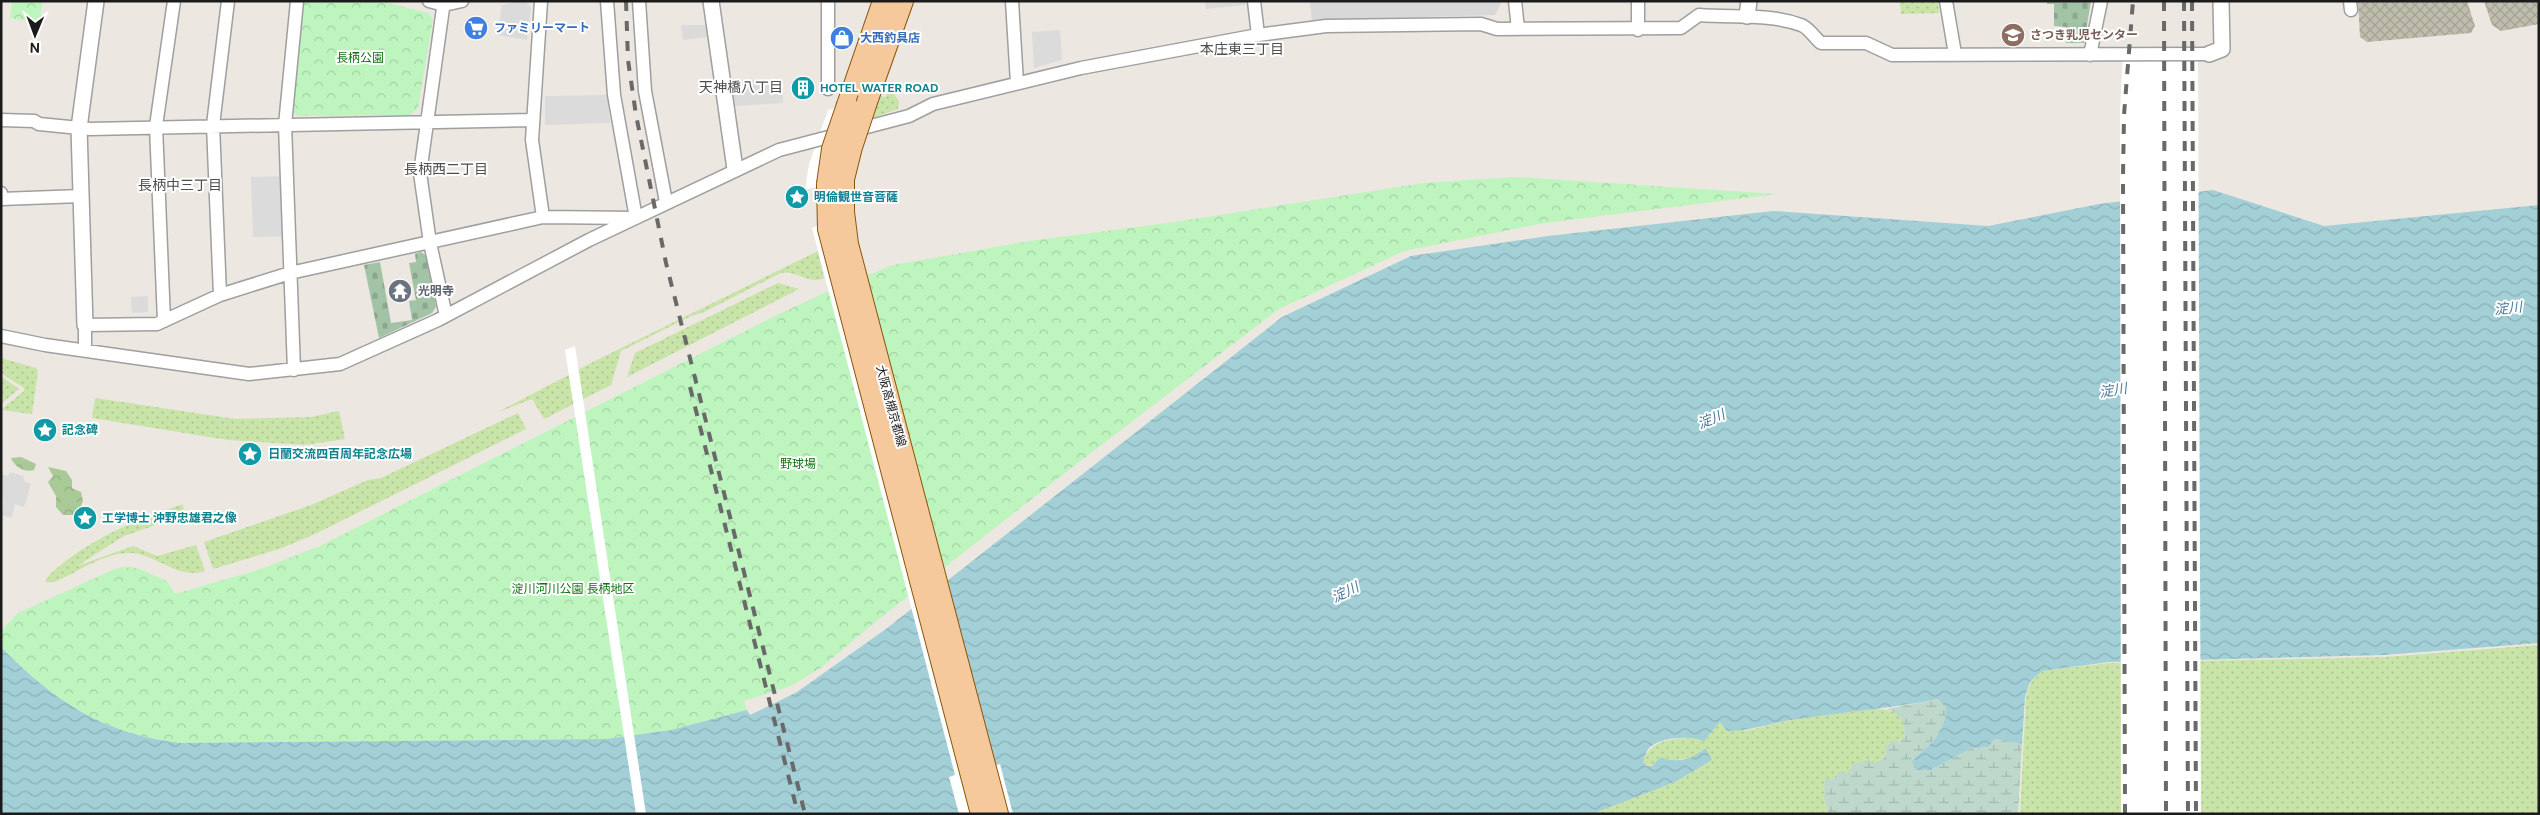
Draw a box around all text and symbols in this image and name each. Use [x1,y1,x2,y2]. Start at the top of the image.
north arrow [10,10,60,60]
supermarket icon: ファミリーマート [463,15,489,41]
place label: ファミリーマート [494,20,590,36]
school or university icon: さつき乳児センター [2000,22,2026,48]
shop icon: 大西釣具店 [829,25,855,51]
place label: さつき乳児センター [2030,27,2138,43]
place label: 大西釣具店 [860,30,920,46]
text: N [30,39,40,57]
district label: 本庄東三丁目 [1200,40,1284,58]
park label: 長柄公園 [336,50,384,66]
building icon: HOTEL WATER ROAD [790,75,816,101]
district label: 天神橋八丁目 [699,78,783,96]
place label: HOTEL WATER ROAD [820,80,938,96]
district label: 長柄西二丁目 [404,160,488,178]
district label: 長柄中三丁目 [138,176,222,194]
place icon: 明倫観世音菩薩 [784,184,810,210]
place label: 明倫観世音菩薩 [814,189,898,205]
temple icon: 光明寺 [387,278,413,304]
place label: 光明寺 [418,283,454,299]
water label: 淀川 [2493,297,2525,318]
street label: 大阪高槻京都線 [872,363,910,449]
water label: 淀川 [2098,379,2130,401]
water label: 淀川 [1695,404,1729,433]
place icon: 記念碑 [32,417,58,443]
place label: 記念碑 [62,422,98,438]
place icon: 日蘭交流四百周年記念広場 [237,441,263,467]
place label: 日蘭交流四百周年記念広場 [268,446,412,462]
park label: 野球場 [780,456,816,472]
place icon: 工学博士 沖野忠雄君之像 [72,505,98,531]
place label: 工学博士 沖野忠雄君之像 [102,510,237,526]
water label: 淀川 [1328,577,1363,606]
park label: 淀川河川公園 長柄地区 [511,581,635,597]

